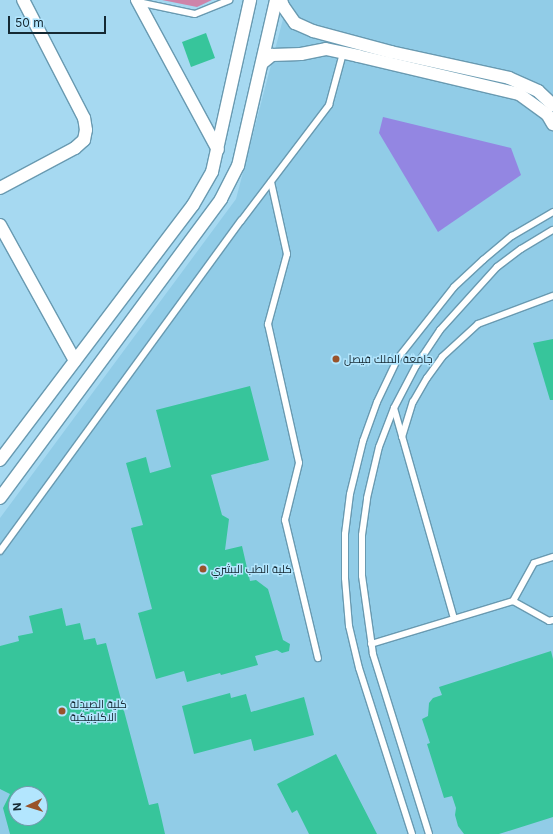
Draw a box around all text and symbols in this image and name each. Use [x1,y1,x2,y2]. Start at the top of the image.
scale bar [10,8,108,34]
text: 50 m [15,15,44,30]
place label: جامعة الملك فيصل [344,352,433,366]
marker: جامعة الملك فيصل [331,354,341,364]
place label: كلية الطب البشري [211,562,292,576]
marker: كلية الطب البشري [198,564,208,574]
place label: كلية الصيدلة الاكلينيكية [70,698,127,724]
marker: كلية الصيدلة الاكلينيكية [57,706,67,716]
north arrow [8,786,48,826]
text: N [10,802,24,811]

